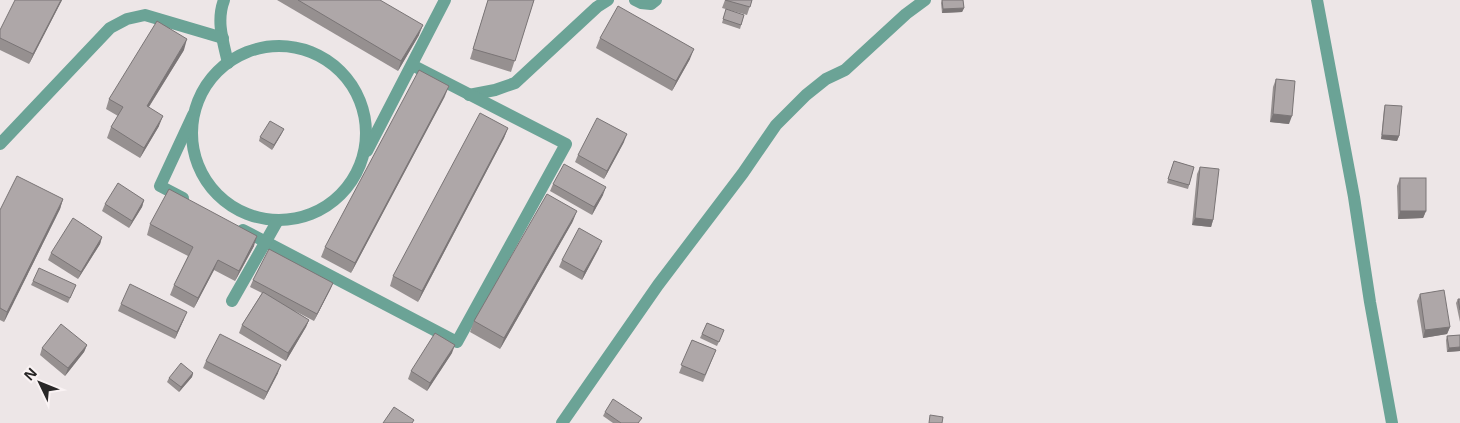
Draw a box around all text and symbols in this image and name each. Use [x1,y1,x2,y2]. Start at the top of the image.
north arrow [15,358,65,408]
text: N [19,363,41,384]

